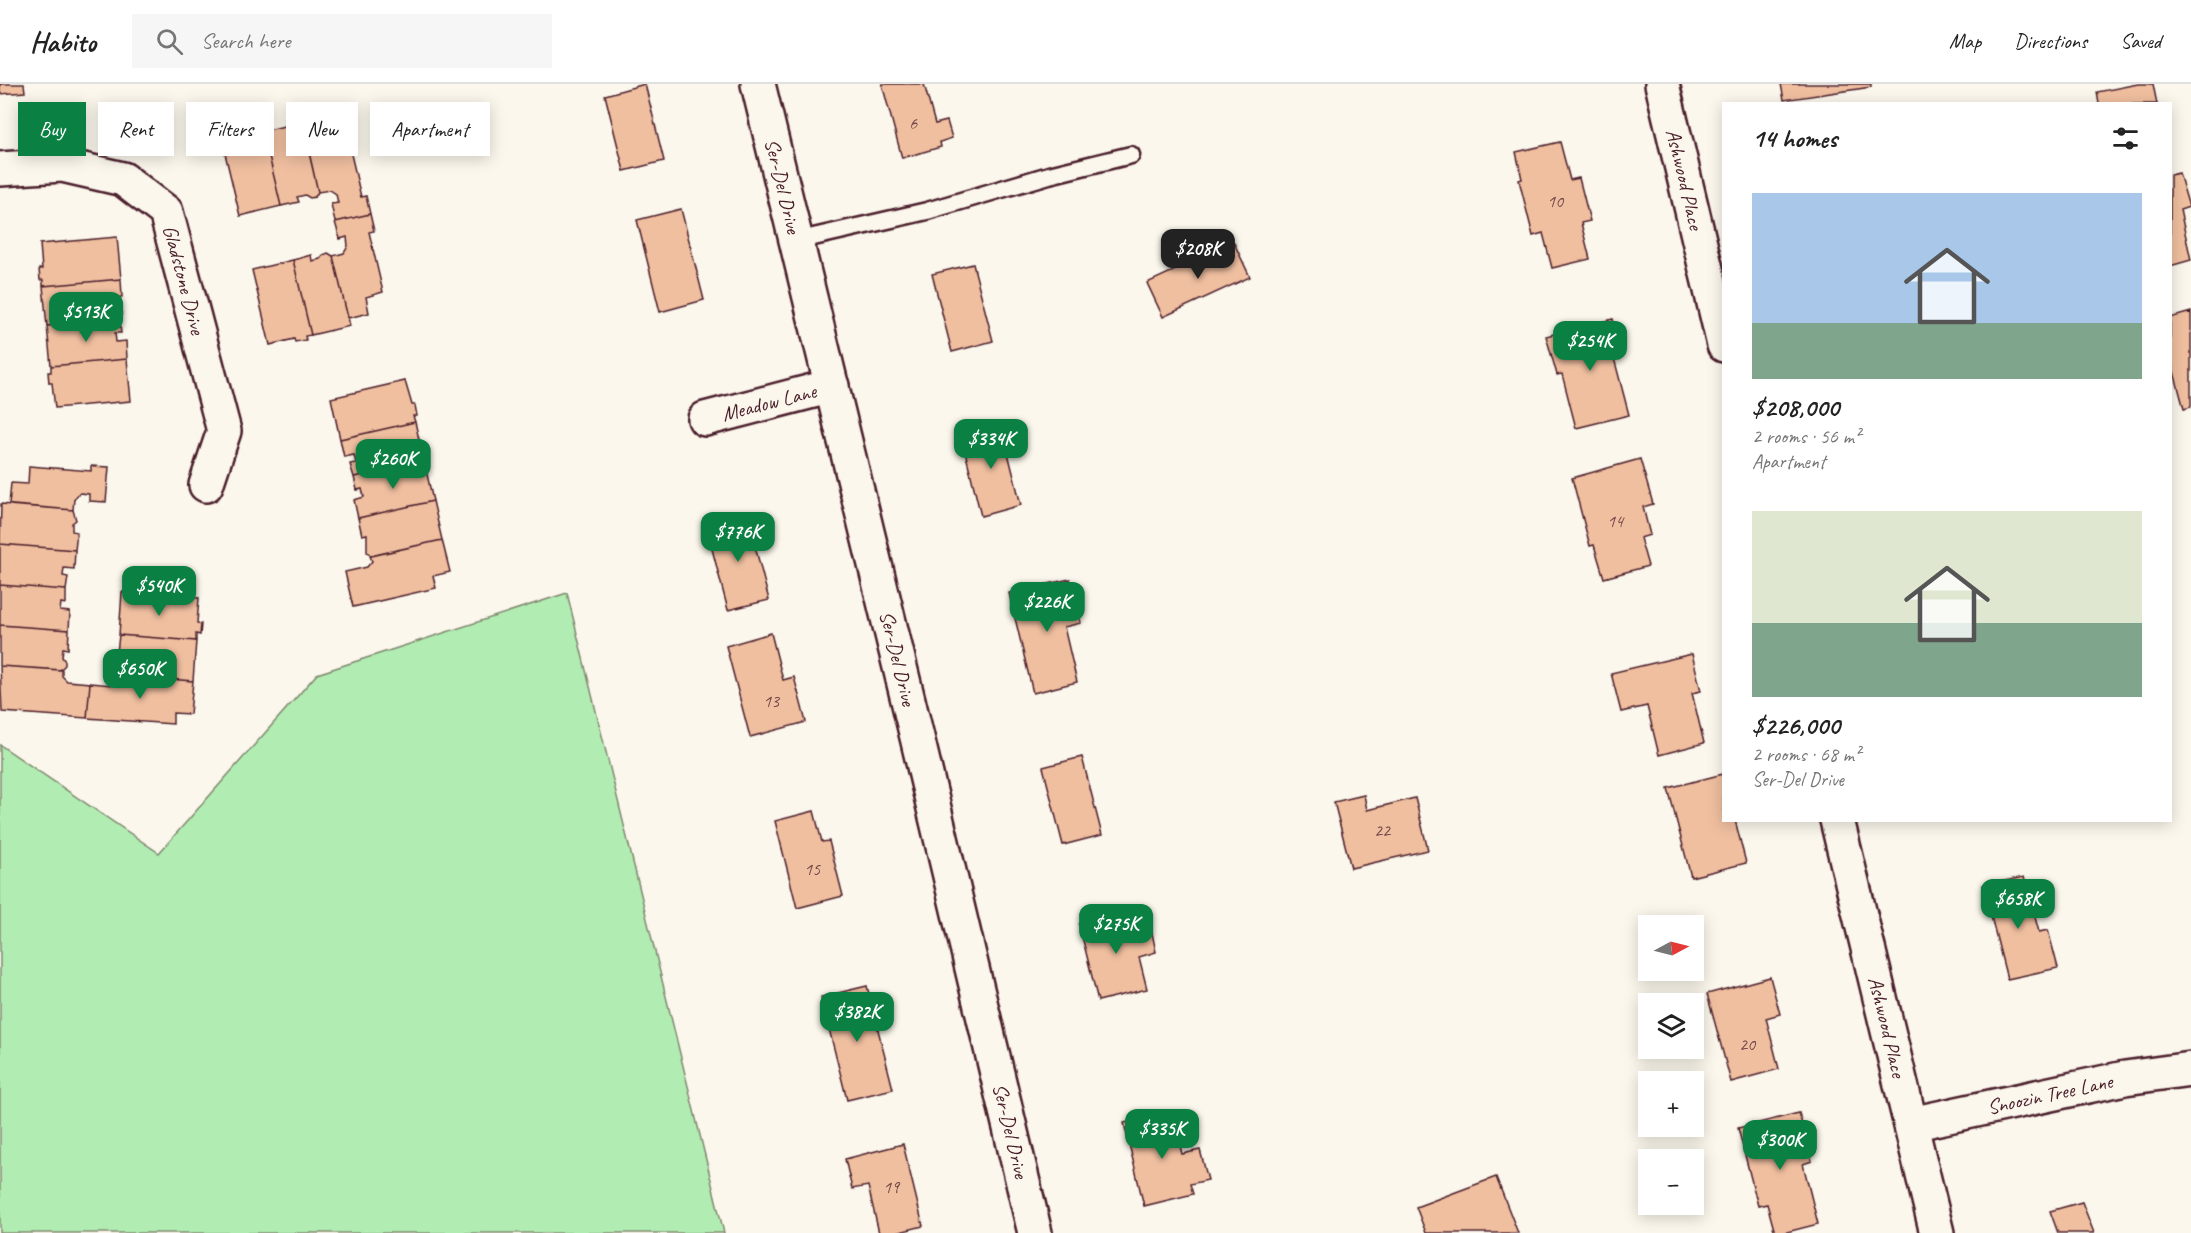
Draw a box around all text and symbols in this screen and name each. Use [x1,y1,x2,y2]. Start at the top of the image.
search box [132,14,552,68]
text: Habito [30,24,96,59]
icon: search [153,25,186,58]
text: Search here [201,27,291,55]
text: Map [1949,28,1981,54]
text: Directions [2014,28,2087,54]
text: Saved [2120,28,2161,54]
chip: Buy [18,102,86,156]
chip: Rent [98,102,174,156]
chip: Filters [186,102,274,156]
chip: New [286,102,358,156]
chip: Apartment [370,102,490,156]
house number: 6 [909,112,918,134]
text: 14 homes [1752,122,1837,155]
icon: filters [2109,122,2142,155]
street label: Ashwood Place [1660,126,1710,234]
street label: Ser-Del Drive [759,136,807,237]
house number: 10 [1547,190,1565,212]
street label: Gladstone Drive [157,222,211,338]
pin: $208K [1156,229,1240,280]
icon: home [1893,232,2001,340]
text: $208K [1175,236,1221,261]
pin: $513K [44,292,128,343]
text: $513K [63,299,109,324]
pin: $254K [1548,321,1632,372]
text: $254K [1567,328,1613,353]
street label: Meadow Lane [719,377,820,427]
text: $208,000 [1752,391,1839,424]
pin: $334K [949,419,1033,470]
text: 2 rooms · 56 m² [1752,424,1860,449]
text: $334K [968,426,1014,451]
pin: $260K [351,439,435,490]
text: $260K [370,446,416,471]
text: Apartment [1752,449,1825,474]
house number: 14 [1607,510,1625,532]
pin: $776K [696,512,780,563]
text: $776K [715,519,761,544]
icon: home [1893,550,2001,658]
pin: $540K [117,566,201,617]
text: $540K [136,573,182,598]
pin: $226K [1005,582,1089,633]
text: $226K [1024,589,1070,614]
street label: Ser-Del Drive [874,608,922,709]
pin: $650K [98,649,182,700]
text: $650K [117,656,163,681]
house number: 13 [763,690,781,712]
text: $226,000 [1752,709,1840,742]
text: 2 rooms · 68 m² [1752,742,1860,767]
text: Ser-Del Drive [1752,767,1844,792]
house number: 22 [1374,819,1392,841]
house number: 15 [804,858,821,880]
pin: $658K [1976,879,2060,930]
text: $658K [1995,886,2041,911]
pin: $275K [1074,904,1158,955]
text: $275K [1093,911,1139,936]
north arrow [1638,915,1704,981]
map controls [1638,915,1704,1215]
street label: Ashwood Place [1862,974,1912,1082]
pin: $382K [815,992,899,1043]
button: layers [1638,993,1704,1059]
text: $382K [834,999,880,1024]
house number: 20 [1739,1033,1757,1055]
street label: Snoozin Tree Lane [1985,1068,2117,1120]
button: + [1638,1071,1704,1137]
street label: Ser-Del Drive [987,1081,1035,1182]
pin: $335K [1120,1109,1204,1160]
text: $335K [1139,1116,1185,1141]
pin: $300K [1738,1120,1822,1171]
text: $300K [1757,1127,1803,1152]
button: − [1638,1149,1704,1215]
house number: 19 [883,1176,901,1198]

